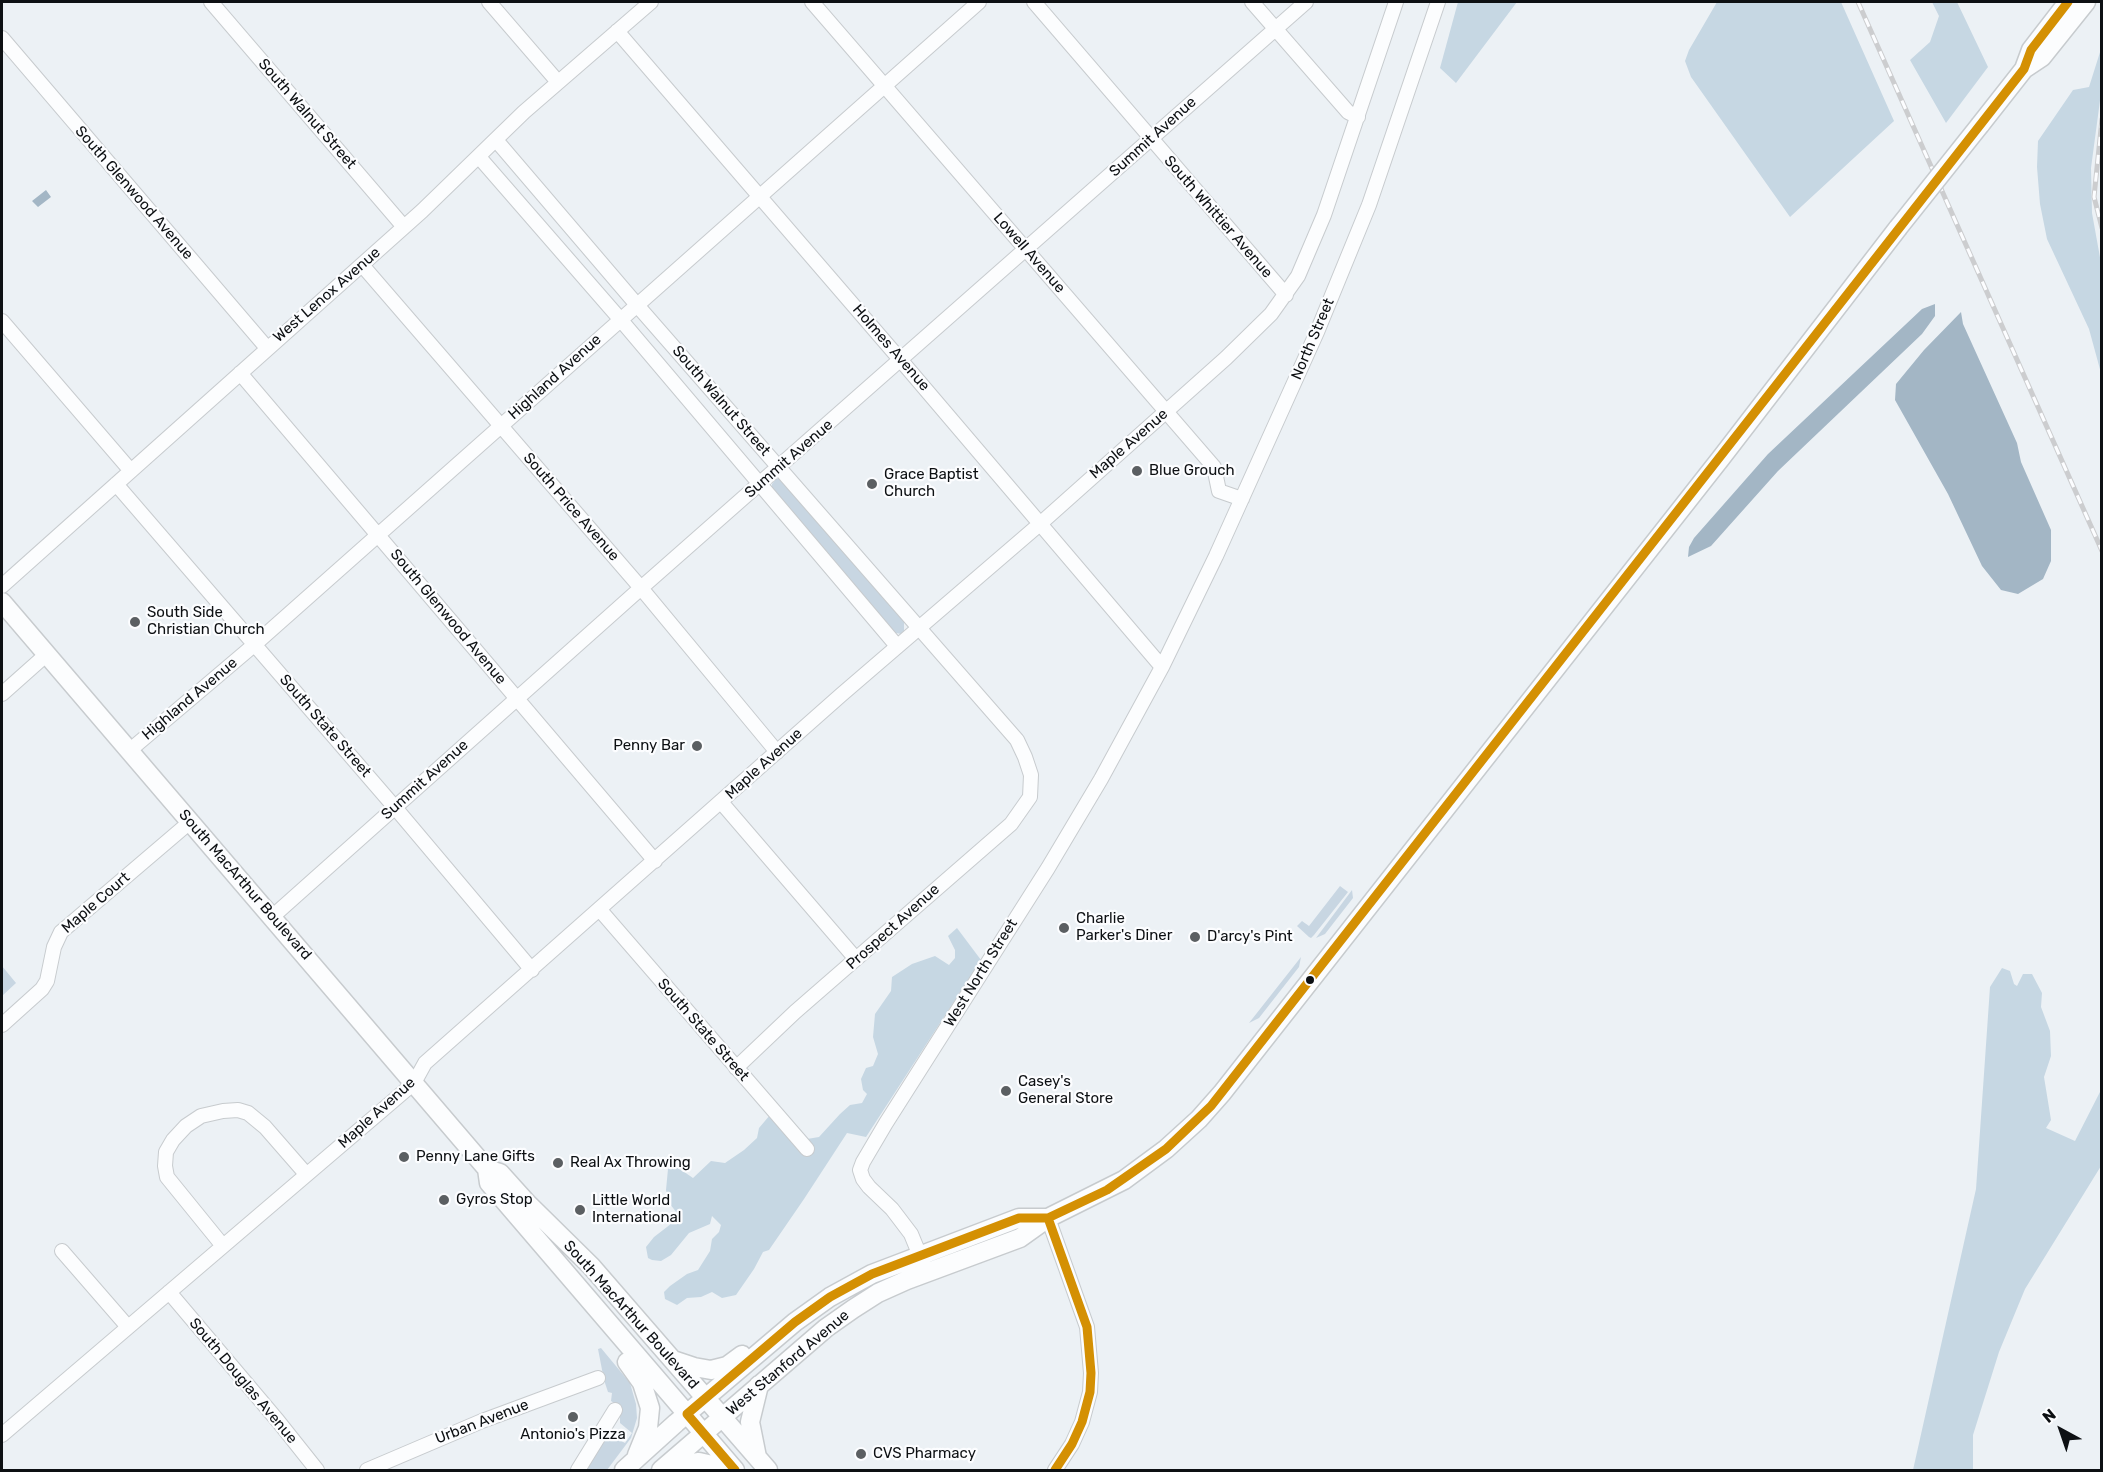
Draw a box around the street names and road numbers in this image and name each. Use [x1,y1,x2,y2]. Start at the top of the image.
street label: South Walnut Street [254,55,360,173]
street label: Summit Avenue [1106,93,1200,181]
street label: South Glenwood Avenue [71,123,197,263]
street label: South Whittier Avenue [1160,152,1276,282]
street label: Lowell Avenue [989,209,1069,297]
street label: West Lenox Avenue [270,244,384,346]
street label: North Street [1288,296,1338,382]
street label: Holmes Avenue [849,301,933,395]
street label: Highland Avenue [505,331,605,423]
street label: South Walnut Street [668,342,774,460]
street label: Maple Avenue [1086,405,1172,483]
street label: Summit Avenue [741,416,837,502]
street label: South Price Avenue [519,449,623,565]
street label: South Glenwood Avenue [386,546,510,688]
street label: Highland Avenue [139,654,241,744]
street label: South State Street [275,671,375,781]
street label: Maple Avenue [722,725,806,803]
street label: Summit Avenue [378,736,472,824]
street label: South MacArthur Boulevard [175,806,315,964]
street label: Maple Court [58,869,134,937]
street label: Prospect Avenue [843,880,943,974]
street label: West North Street [940,916,1022,1030]
street label: South State Street [653,975,753,1085]
street label: Maple Avenue [335,1074,419,1152]
street label: South MacArthur Boulevard [560,1237,702,1393]
street label: West Stanford Avenue [723,1306,853,1420]
street label: South Douglas Avenue [185,1315,301,1447]
street label: Urban Avenue [433,1396,531,1448]

